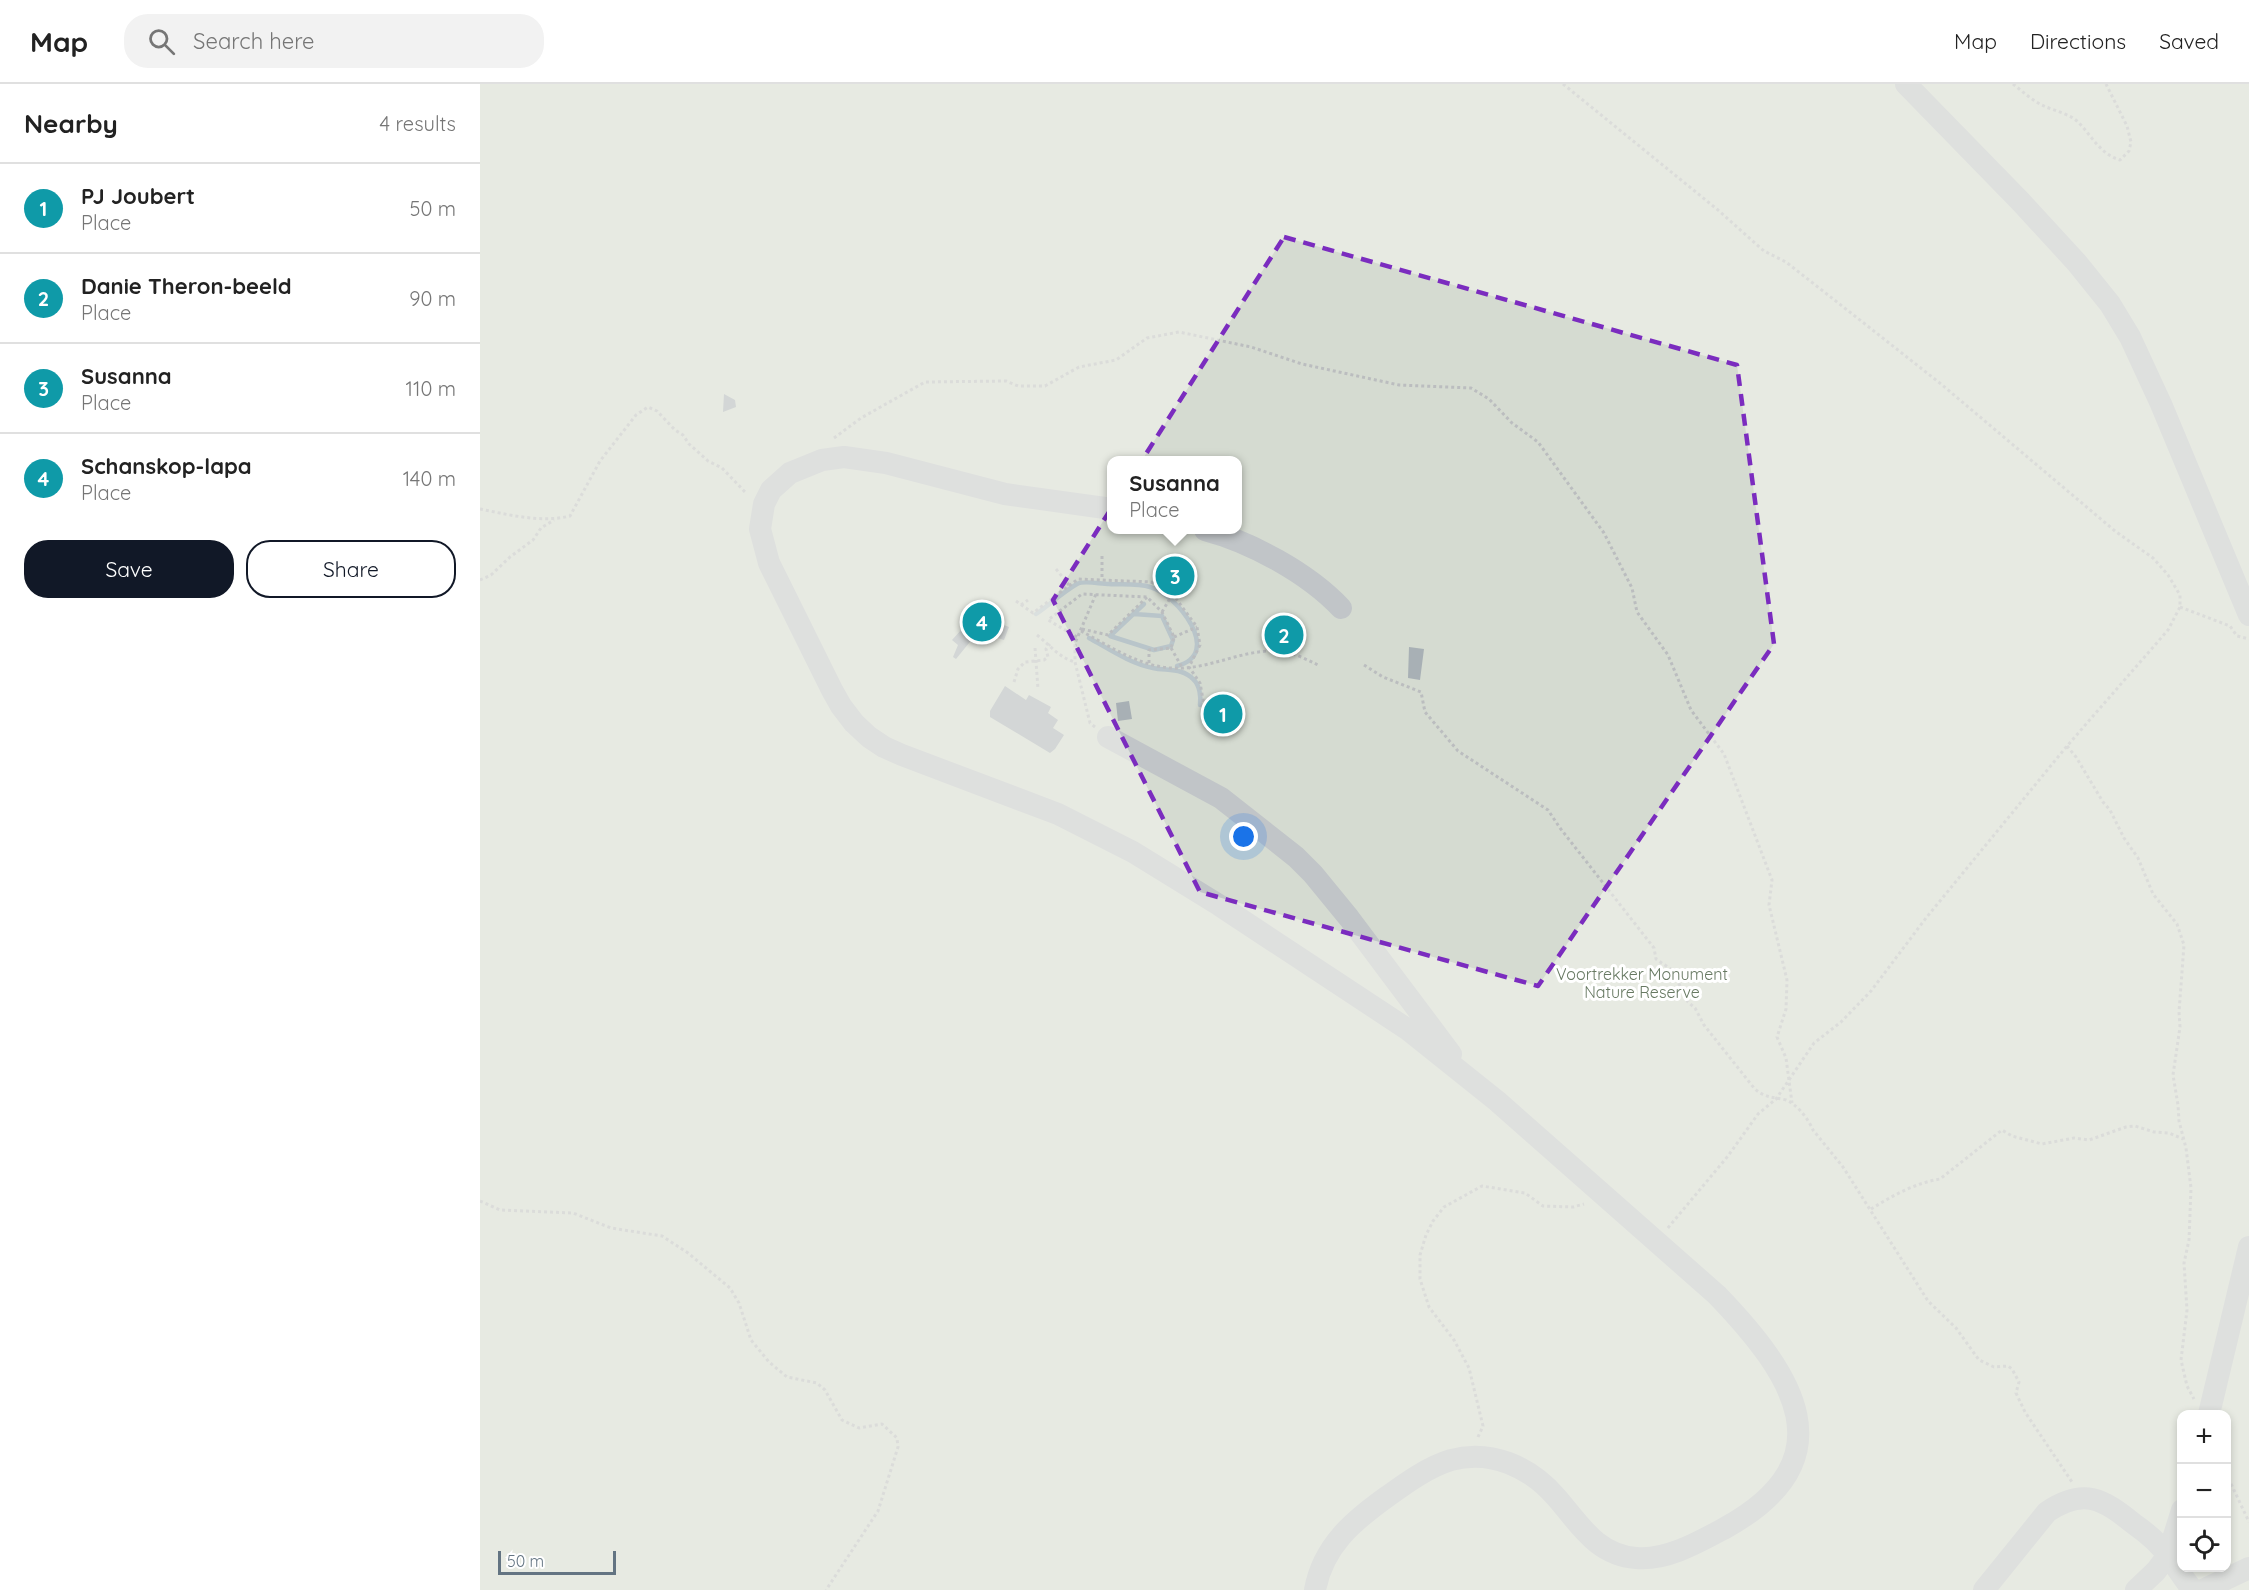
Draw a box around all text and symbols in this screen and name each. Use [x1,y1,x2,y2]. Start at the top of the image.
search box [124,14,544,68]
text: Map [30,24,88,59]
icon: search [145,25,178,58]
text: Search here [193,27,315,55]
text: Map [1954,28,1997,54]
text: Directions [2030,28,2126,54]
text: Saved [2159,28,2219,54]
text: Nearby [24,107,118,140]
text: 4 results [380,111,456,136]
text: PJ Joubert [81,182,195,210]
text: 1 [40,196,47,221]
text: 50 m [410,196,456,221]
text: Place [81,210,131,235]
text: Danie Theron-beeld [81,272,292,300]
text: 2 [38,286,49,311]
text: 90 m [409,286,456,311]
text: Place [81,300,131,325]
text: Susanna [81,362,172,390]
text: 3 [38,376,49,401]
text: 110 m [406,376,456,401]
text: Place [81,390,131,415]
text: Schanskop-lapa [81,452,252,480]
popup [1107,456,1242,534]
text: 4 [38,466,49,491]
text: 140 m [403,466,456,491]
text: Susanna [1129,469,1220,497]
text: Place [81,480,131,505]
text: Place [1129,497,1179,522]
button: Save [24,540,234,598]
button: Share [246,540,456,598]
pin: 3 [1156,554,1194,598]
pin: 4 [962,600,1002,644]
pin: 2 [1264,612,1304,658]
pin: 1 [1204,692,1242,736]
your location [1229,822,1258,851]
park label: Voortrekker Monument Nature Reserve [1556,964,1728,1002]
map controls [2177,1410,2231,1572]
button: + [2177,1410,2231,1464]
button: − [2177,1464,2231,1518]
button: locate [2177,1518,2231,1572]
scale bar [498,1548,616,1576]
text: 50 m [507,1551,544,1571]

